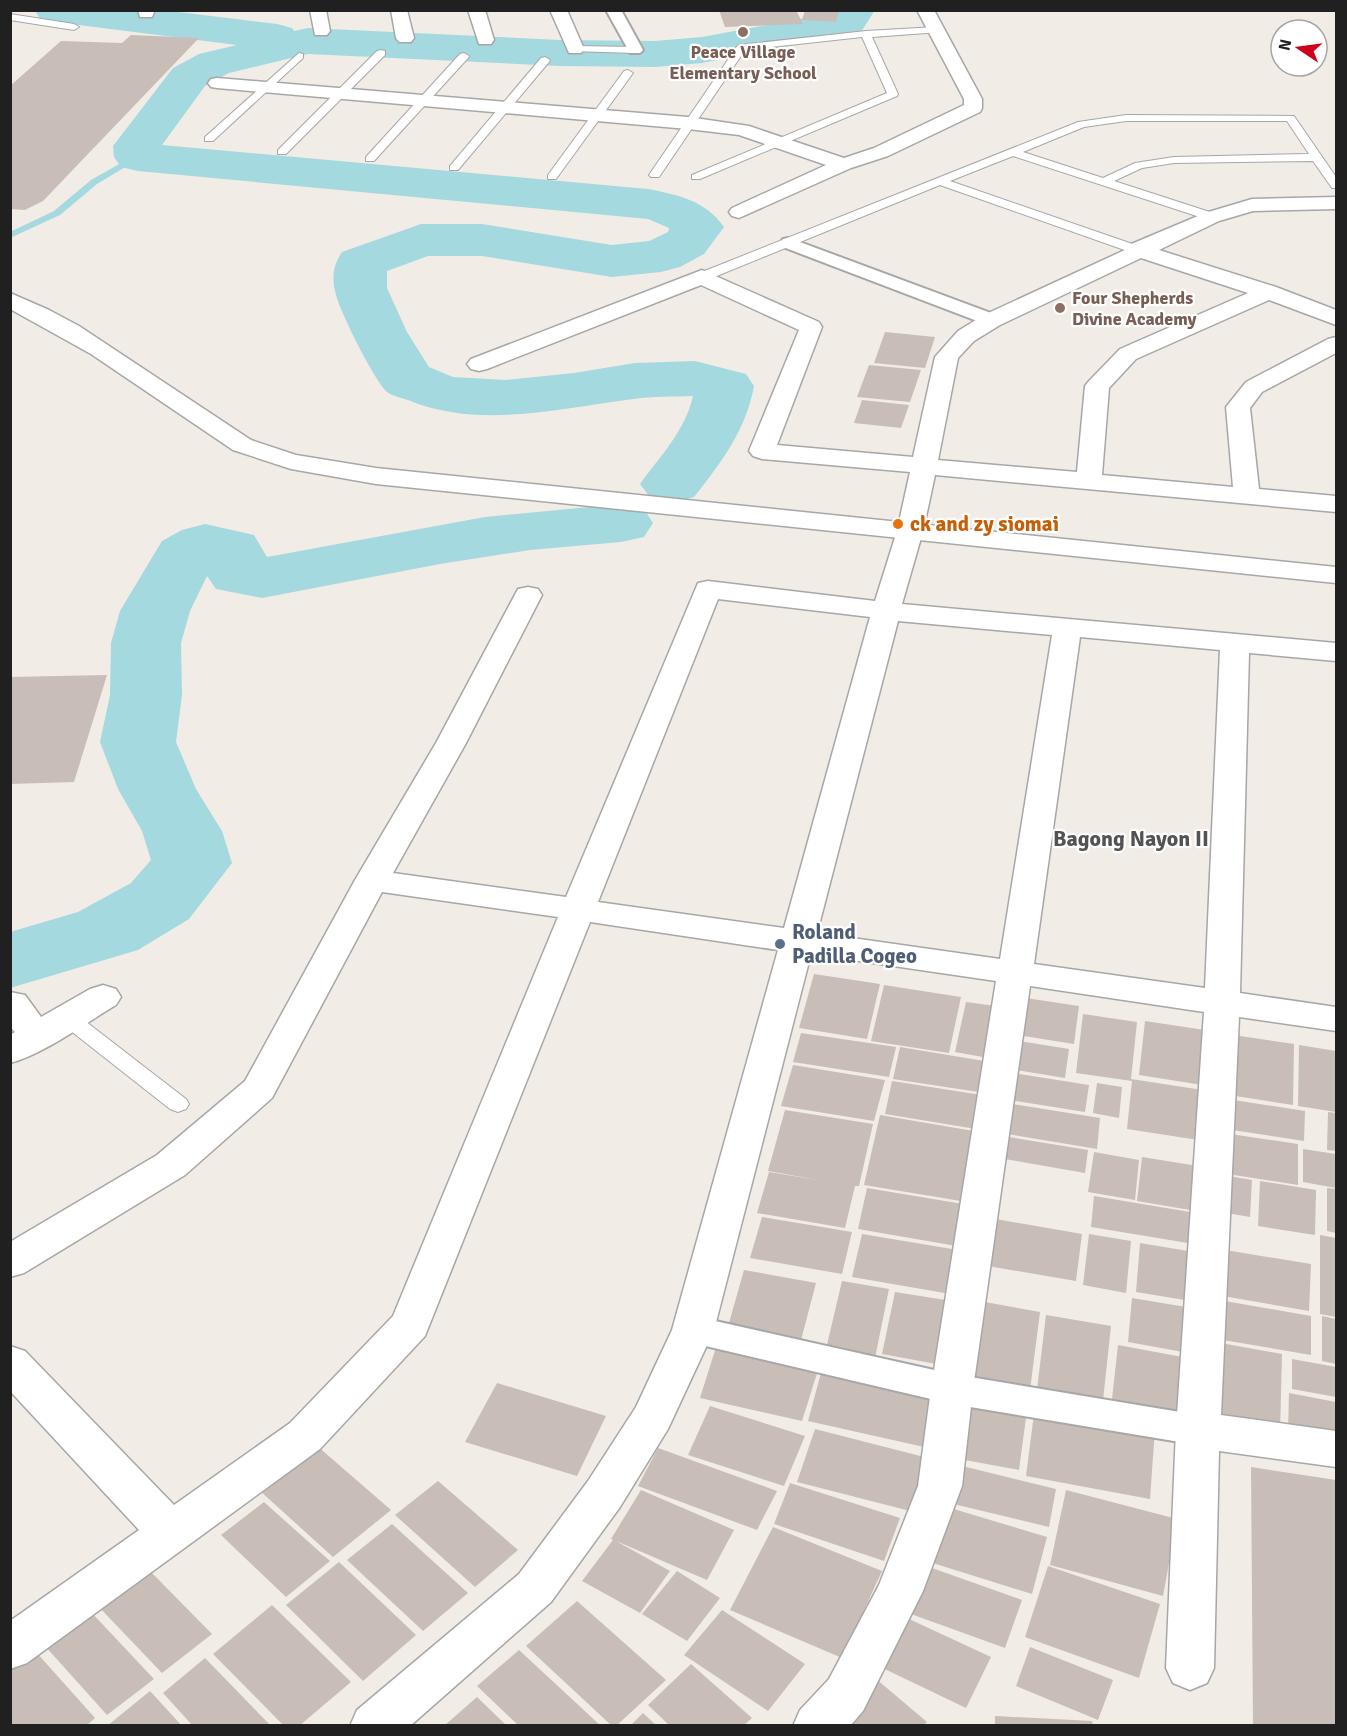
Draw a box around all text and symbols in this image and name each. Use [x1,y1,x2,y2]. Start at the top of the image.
north arrow [1269,18,1329,78]
marker: Peace Village Elementary School [736,25,750,39]
text: N [1274,37,1296,53]
place label: Peace Village Elementary School [669,41,817,84]
place label: Four Shepherds Divine Academy [1072,287,1197,330]
marker: Four Shepherds Divine Academy [1053,301,1067,315]
place label: ck and zy siomai [910,511,1059,537]
marker: ck and zy siomai [891,517,905,531]
district label: Bagong Nayon II [1053,825,1209,852]
place label: Roland Padilla Cogeo [792,919,917,969]
marker: Roland Padilla Cogeo [773,937,787,951]

